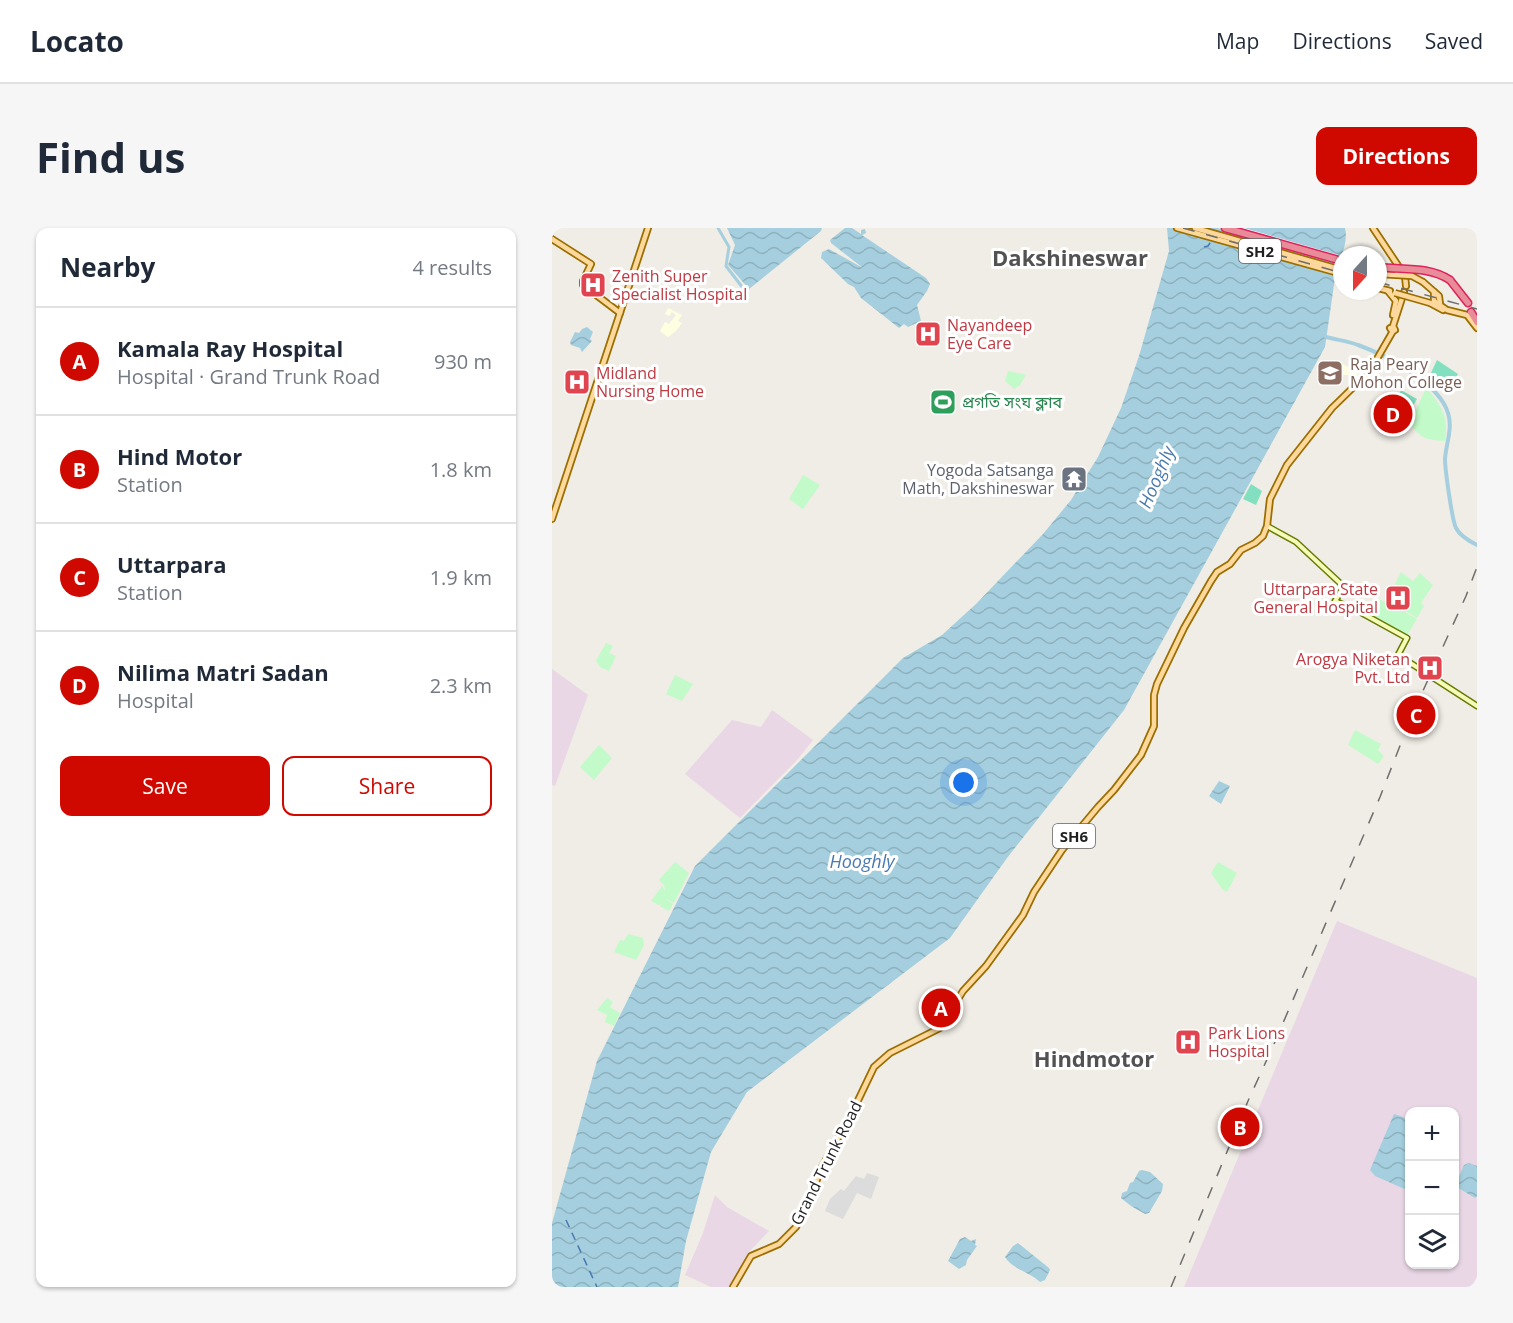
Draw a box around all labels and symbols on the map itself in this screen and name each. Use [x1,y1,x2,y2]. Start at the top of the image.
road number: SH2 [1239,239,1281,263]
district label: Dakshineswar [992,242,1148,272]
north arrow [1333,246,1387,300]
place label: Zenith Super Specialist Hospital [612,265,747,305]
hospital icon: Zenith Super Specialist Hospital [578,270,608,300]
place label: Nayandeep Eye Care [947,314,1032,354]
hospital icon: Nayandeep Eye Care [913,319,943,349]
place label: Raja Peary Mohon College [1350,353,1462,393]
school or university icon: Raja Peary Mohon College [1315,358,1345,388]
place label: Midland Nursing Home [596,362,704,402]
hospital icon: Midland Nursing Home [562,367,592,397]
sports icon: প্রগতি সংঘ ক্লাব [928,387,958,417]
place label: প্রগতি সংঘ ক্লাব [962,391,1062,413]
pin: D [1374,392,1412,436]
water label: Hooghly [1132,441,1180,512]
place label: Yogoda Satsanga Math, Dakshineswar [902,459,1054,499]
temple icon: Yogoda Satsanga Math, Dakshineswar [1059,464,1089,494]
place label: Uttarpara State General Hospital [1253,578,1378,618]
hospital icon: Uttarpara State General Hospital [1383,583,1413,613]
place label: Arogya Niketan Pvt. Ltd [1296,648,1410,688]
hospital icon: Arogya Niketan Pvt. Ltd [1415,653,1445,683]
pin: C [1396,692,1436,738]
your location [949,768,978,797]
road number: SH6 [1053,824,1095,848]
water label: Hooghly [829,849,896,873]
pin: A [922,986,960,1030]
place label: Park Lions Hospital [1208,1022,1285,1062]
hospital icon: Park Lions Hospital [1173,1027,1203,1057]
district label: Hindmotor [1034,1043,1154,1073]
street label: Grand Trunk Road [785,1097,867,1229]
pin: B [1220,1104,1260,1150]

